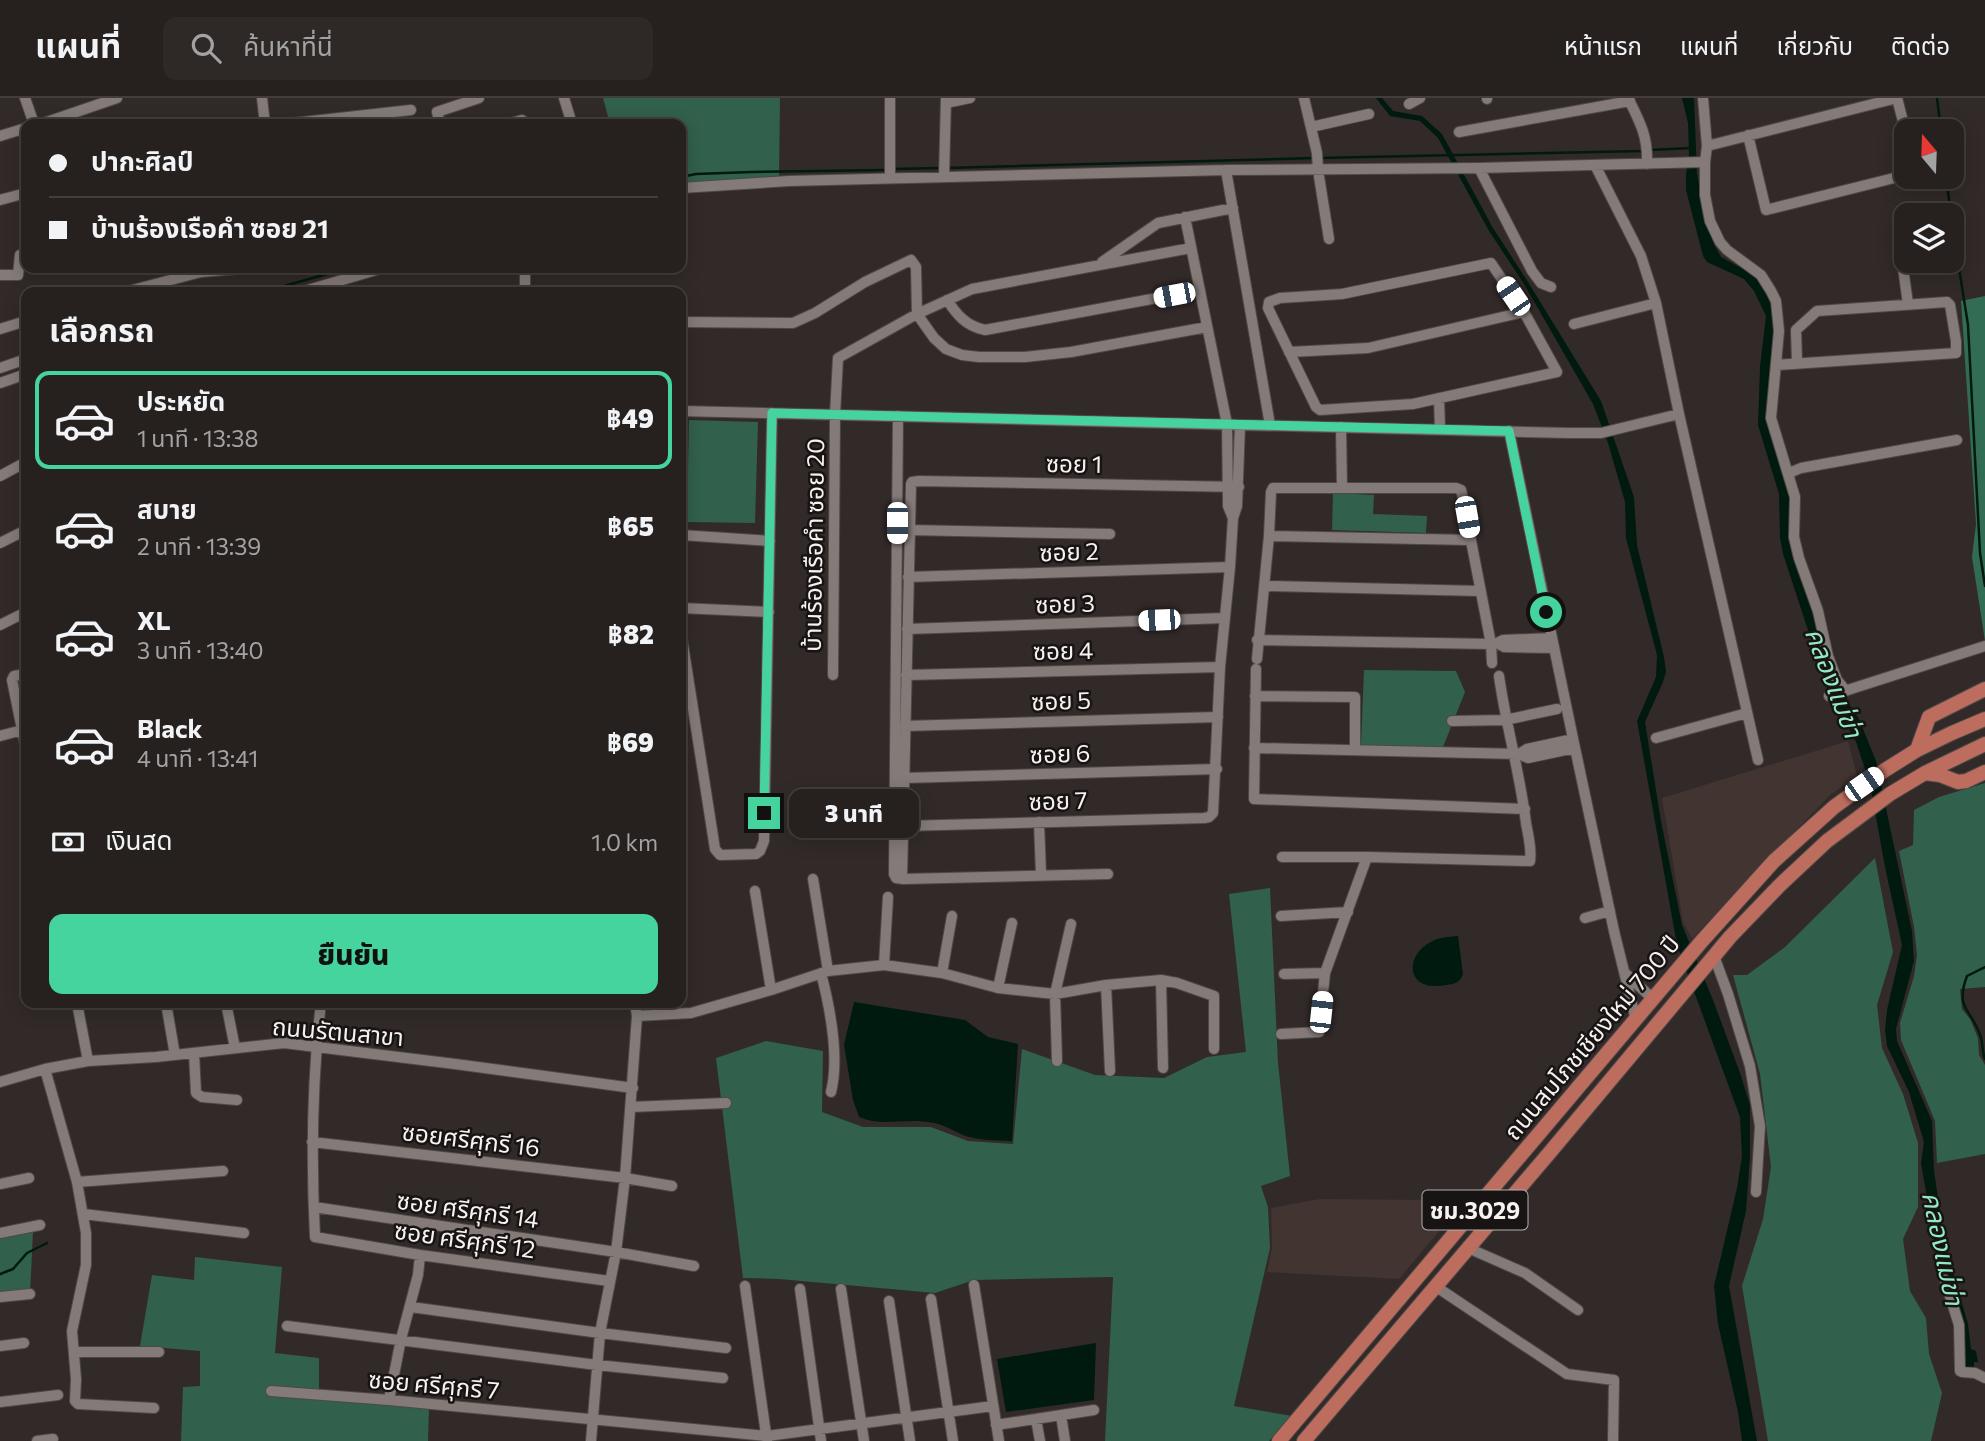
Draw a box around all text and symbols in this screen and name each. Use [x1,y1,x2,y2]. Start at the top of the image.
search box [163,17,653,80]
text: แผนที่ [35,24,121,65]
icon: search [187,29,225,67]
text: ค้นหาที่นี่ [243,30,333,61]
text: หน้าแรก [1564,31,1642,60]
text: แผนที่ [1680,31,1738,60]
text: เกี่ยวกับ [1776,31,1853,60]
text: ติดต่อ [1891,31,1950,60]
north arrow [1894,119,1964,189]
map controls [1894,119,1964,273]
text: ปากะศิลป์ [91,145,194,176]
button: layers [1894,203,1964,273]
text: บ้านร้องเรือคำ ซอย 21 [91,212,329,243]
car [1493,273,1534,319]
car [1152,281,1197,309]
text: เลือกรถ [49,309,154,349]
text: ประหยัด [137,385,225,416]
icon: car [53,389,116,452]
text: ฿49 [606,402,654,433]
text: 1 นาที · 13:38 [137,424,258,452]
street label: บ้านร้องเรือคำ ซอย 20 [797,438,829,652]
street label: ซอย 1 [1046,448,1102,478]
text: สบาย [137,493,197,524]
car [1454,494,1481,540]
icon: car [53,497,116,560]
car [887,502,908,544]
text: ฿65 [607,510,654,541]
text: 2 นาที · 13:39 [137,532,261,560]
street label: ซอย 2 [1039,535,1099,567]
street label: ซอย 3 [1035,587,1095,619]
route start [1530,596,1562,628]
text: XL [137,604,171,635]
icon: car [53,605,116,668]
car [1138,609,1181,631]
text: ฿82 [608,618,654,649]
water label: คลองแม่ข่า [1800,623,1871,743]
street label: ซอย 4 [1033,635,1093,665]
text: 3 นาที · 13:40 [137,636,263,664]
street label: ซอย 5 [1031,684,1091,716]
text: Black [137,712,203,743]
icon: car [53,713,116,776]
text: ฿69 [607,726,654,757]
street label: ซอย 6 [1029,737,1091,769]
text: 4 นาที · 13:41 [137,744,258,772]
car [1841,763,1888,805]
street label: ซอย 7 [1028,784,1088,816]
callout: 3 นาที [788,788,918,838]
route end [748,797,780,829]
text: 3 นาที [825,799,883,827]
icon: cash [49,823,87,861]
text: เงินสด [105,824,172,855]
text: 1.0 km [591,828,658,856]
button: ยืนยัน [49,914,658,994]
street label: ถนนสมโภชเชียงใหม่ 700 ปี [1497,929,1685,1145]
car [1309,990,1334,1034]
street label: ถนนรัตนสาขา [271,1011,405,1051]
street label: ซอยศรีศุกรี 16 [400,1116,542,1164]
street label: ซอย ศรีศุกรี 14 [395,1185,541,1235]
water label: คลองแม่ข่า [1917,1188,1971,1309]
road number: ชม.3029 [1422,1190,1528,1230]
street label: ซอย ศรีศุกรี 12 [392,1215,537,1265]
street label: ซอย ศรีศุกรี 7 [367,1364,501,1406]

